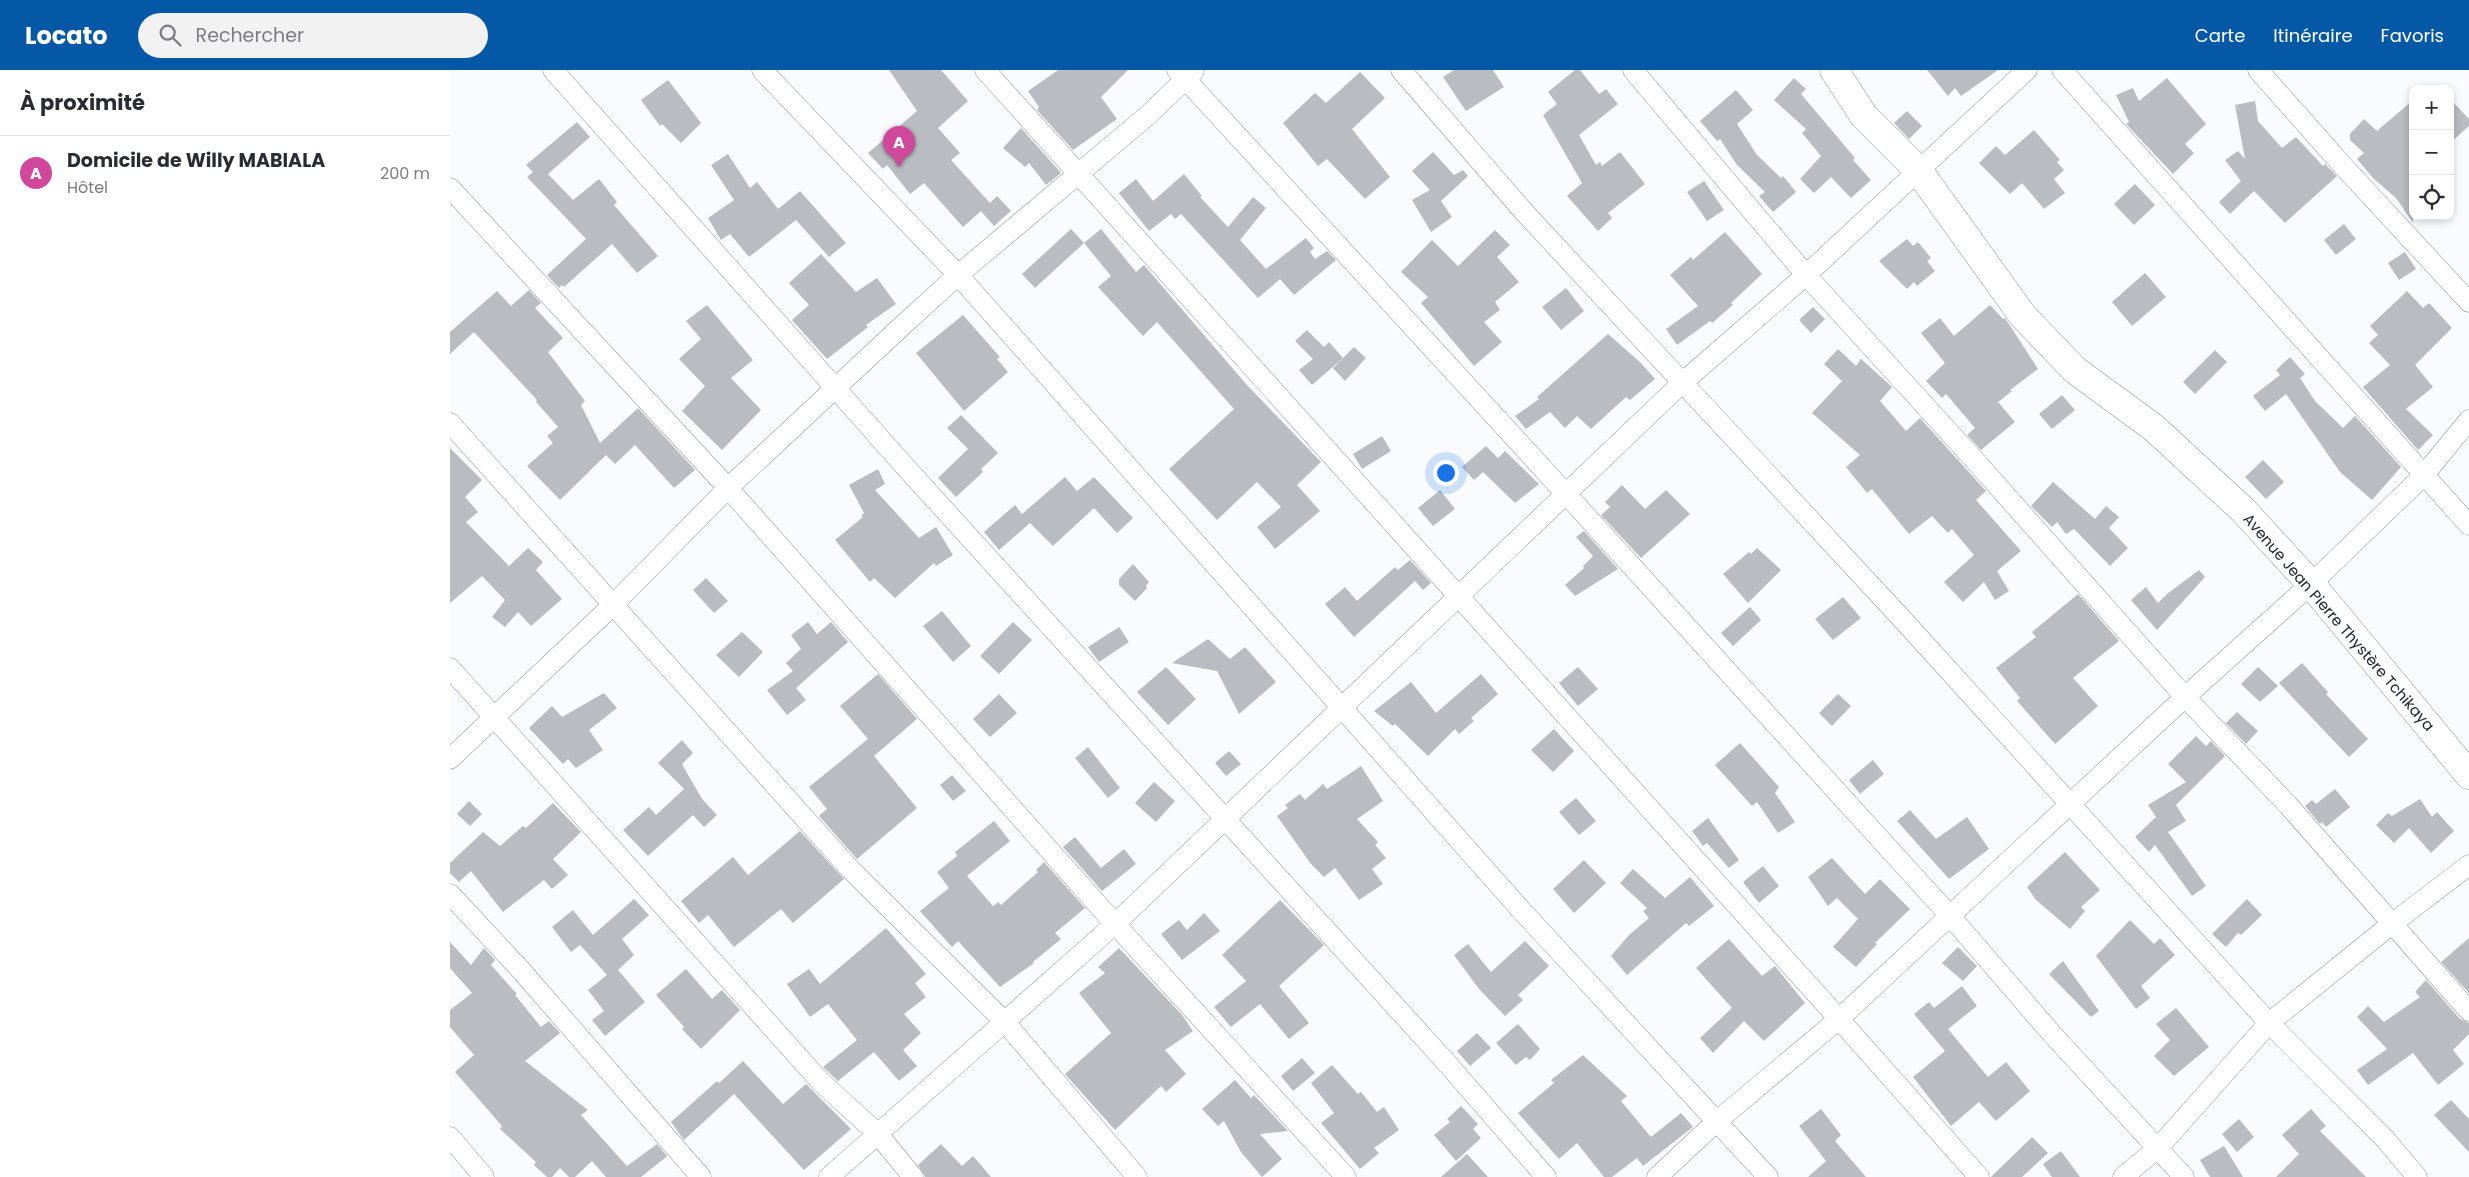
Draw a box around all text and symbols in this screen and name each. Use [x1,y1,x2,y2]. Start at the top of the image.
search box [138,13,488,58]
text: Locato [25,19,108,52]
icon: search [156,21,184,49]
text: Rechercher [196,22,304,49]
text: Carte [2195,23,2245,48]
text: Itinéraire [2273,23,2353,48]
text: Favoris [2381,23,2444,48]
map controls [2409,85,2454,220]
button: + [2409,85,2454,130]
text: À proximité [20,88,145,117]
pin: A [883,126,915,167]
button: − [2409,130,2454,175]
text: Domicile de Willy MABIALA [67,147,325,174]
text: A [30,162,42,185]
text: 200 m [380,162,430,185]
button: locate [2409,175,2454,220]
text: Hôtel [67,176,108,199]
your location [1433,460,1459,486]
street label: Avenue Jean Pierre Thystère Tchikaya [2239,509,2439,735]

